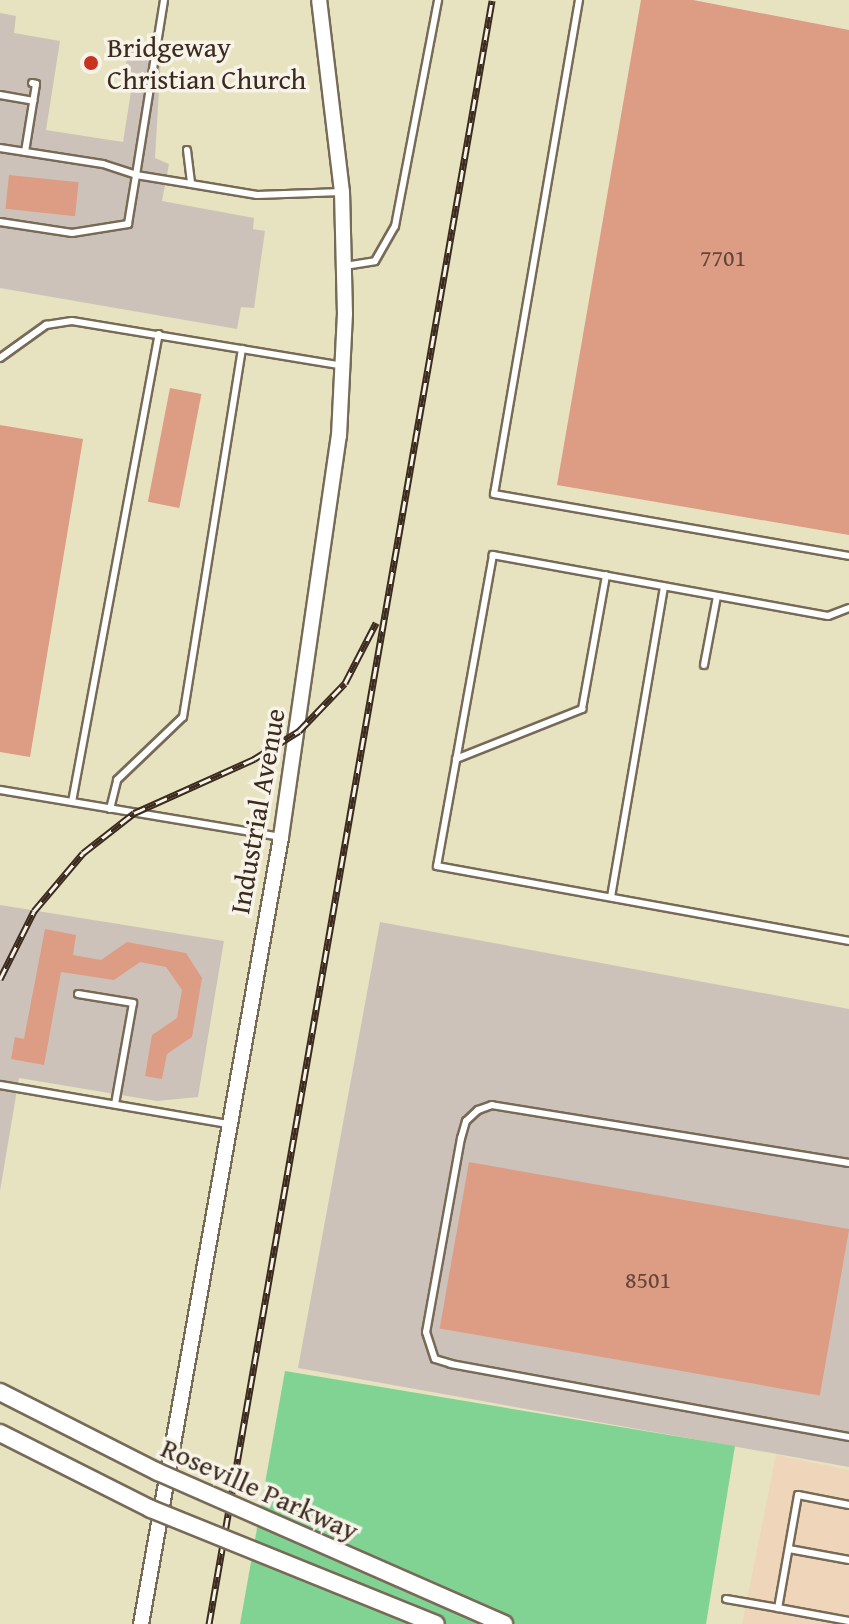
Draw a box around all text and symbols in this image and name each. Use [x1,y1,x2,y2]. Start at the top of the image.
place label: Bridgeway Christian Church [107,30,306,96]
marker: Bridgeway Christian Church [82,54,100,72]
house number: 7701 [700,244,746,272]
street label: Industrial Avenue [222,706,292,916]
house number: 8501 [625,1266,671,1294]
street label: Roseville Parkway [156,1431,364,1547]

